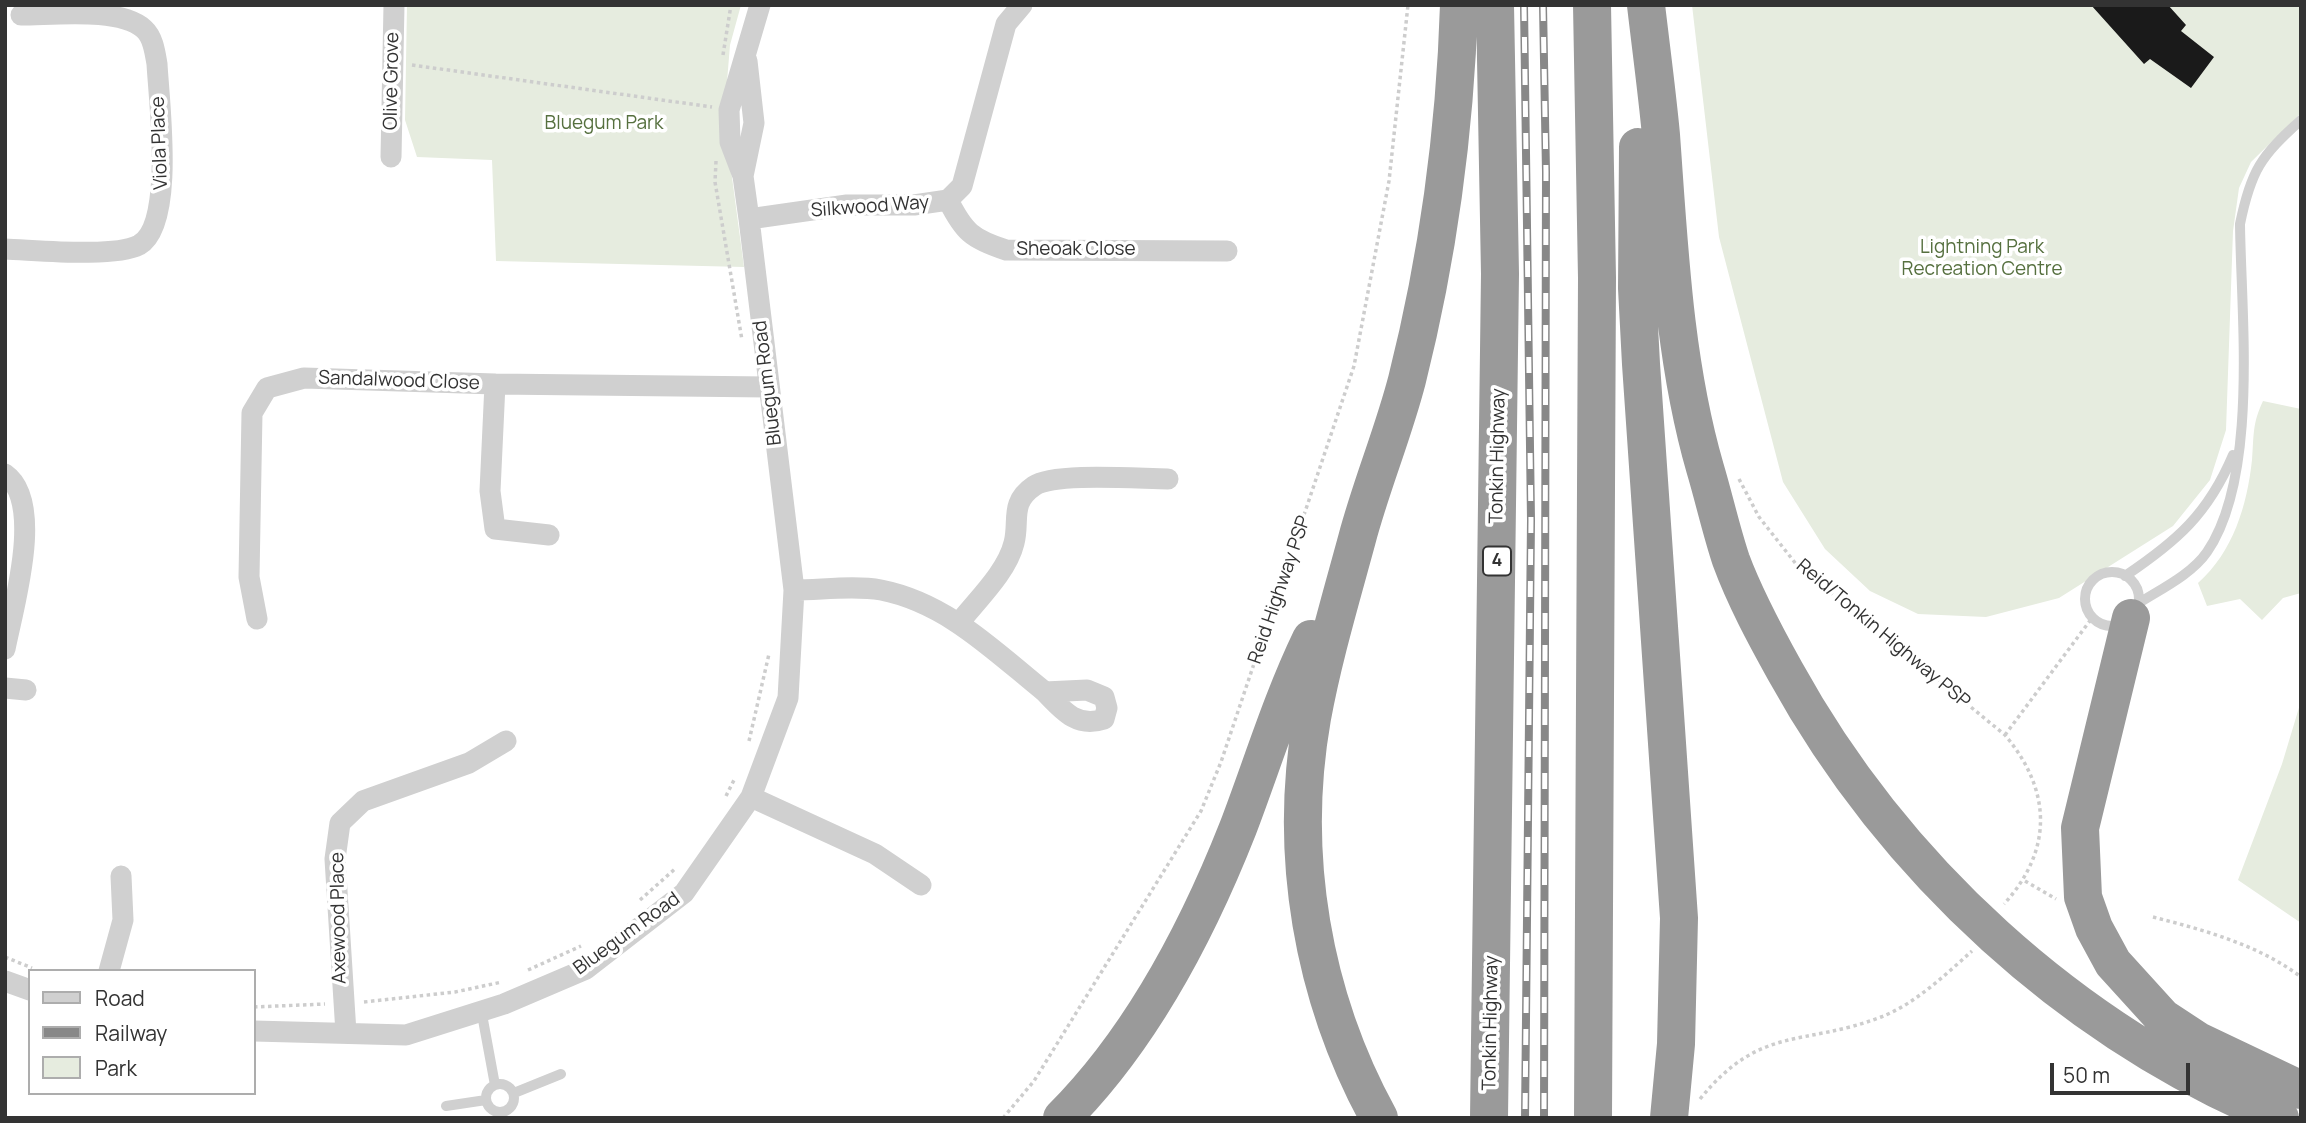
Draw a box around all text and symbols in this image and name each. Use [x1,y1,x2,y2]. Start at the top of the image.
street label: Olive Grove [380,32,404,130]
street label: Viola Place [147,96,173,190]
park label: Bluegum Park [545,113,663,135]
street label: Silkwood Way [810,191,930,223]
park label: Lightning Park Recreation Centre [1901,237,2063,281]
street label: Sheoak Close [1016,239,1136,261]
street label: Bluegum Road [749,319,787,447]
street label: Sandalwood Close [318,367,480,395]
street label: Tonkin Highway [1485,388,1511,524]
street label: Reid Highway PSP [1244,513,1316,667]
road number: 4 [1483,546,1511,576]
street label: Reid/Tonkin Highway PSP [1791,555,1975,713]
street label: Axewood Place [326,852,352,984]
street label: Bluegum Road [569,888,685,980]
street label: Tonkin Highway [1478,955,1504,1091]
legend [28,969,256,1095]
text: Road [95,984,145,1012]
text: Railway [95,1019,167,1047]
scale bar [2054,1050,2194,1094]
text: Park [95,1054,137,1082]
text: 50 m [2063,1061,2110,1089]

